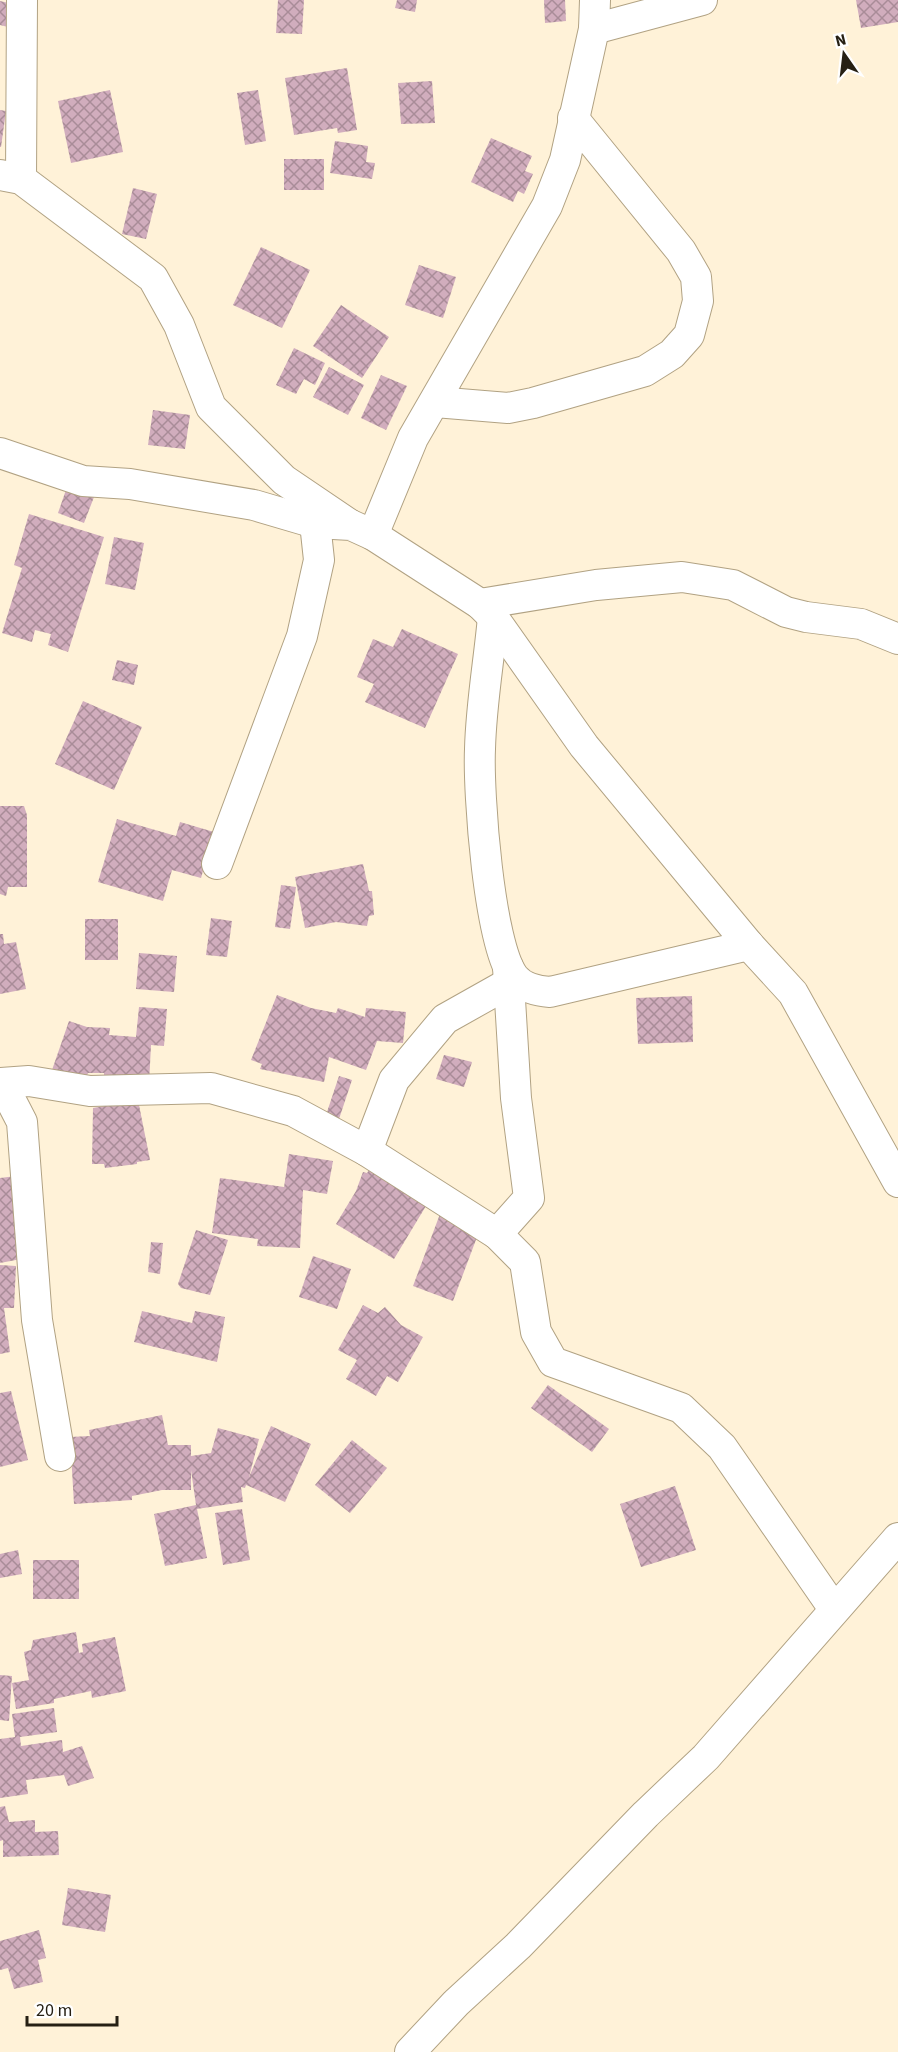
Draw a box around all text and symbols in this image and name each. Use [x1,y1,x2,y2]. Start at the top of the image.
north arrow [814,24,874,84]
text: N [833,28,848,52]
scale bar [27,1989,117,2027]
text: 20 m [36,1998,72,2023]

